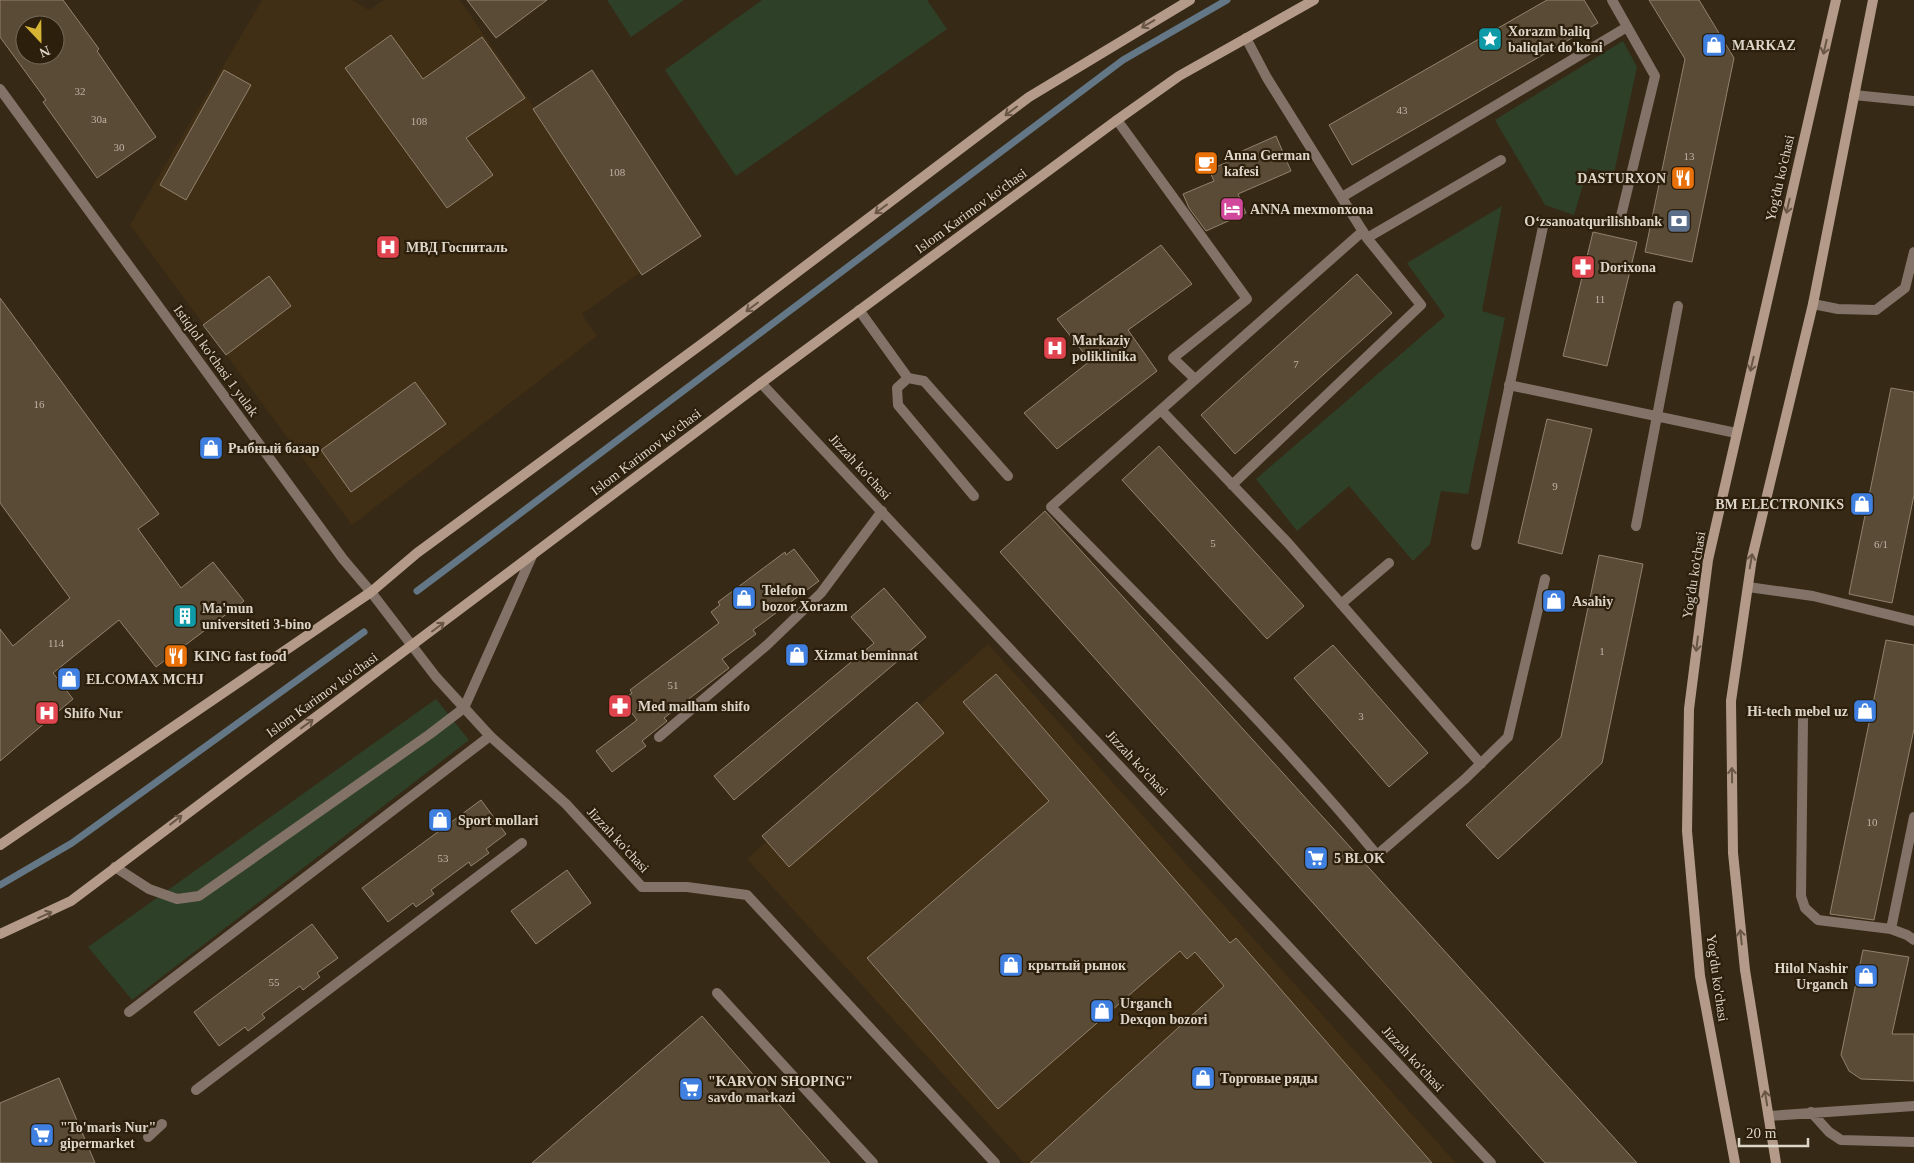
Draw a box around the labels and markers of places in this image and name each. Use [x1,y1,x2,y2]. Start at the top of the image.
place label: Xorazm baliq baliqlat do'koni [1508,24,1603,55]
place icon: Xorazm baliq baliqlat do'koni [1477,26,1503,52]
shop icon: MARKAZ [1701,32,1727,58]
place label: MARKAZ [1732,38,1796,53]
place label: Anna German kafesi [1224,148,1310,179]
cafe icon: Anna German kafesi [1193,150,1219,176]
restaurant icon: DASTURXON [1670,165,1696,191]
place label: DASTURXON [1577,171,1666,186]
hotel icon: ANNA mexmonxona [1219,196,1245,222]
place label: ANNA mexmonxona [1250,202,1373,217]
bank icon: Oʻzsanoatqurilishbank [1666,208,1692,234]
place label: Oʻzsanoatqurilishbank [1524,214,1662,229]
hospital icon: МВД Госпиталь [375,234,401,260]
place label: МВД Госпиталь [406,240,508,255]
pharmacy icon: Dorixona [1570,254,1596,280]
place label: Dorixona [1600,260,1656,275]
place label: Markaziy poliklinika [1072,333,1137,364]
hospital icon: Markaziy poliklinika [1042,335,1068,361]
shop icon: Рыбный базар [198,435,224,461]
place label: Рыбный базар [228,441,320,456]
shop icon: BM ELECTRONIKS [1849,491,1875,517]
place label: BM ELECTRONIKS [1715,497,1844,512]
place label: Telefon bozor Xorazm [762,583,848,614]
shop icon: Telefon bozor Xorazm [731,585,757,611]
shop icon: Asahiy [1541,588,1567,614]
place label: Asahiy [1572,594,1613,609]
place label: Ma'mun universiteti 3-bino [202,601,311,632]
building icon: Ma'mun universiteti 3-bino [172,603,198,629]
shop icon: Xizmat beminnat [784,642,810,668]
restaurant icon: KING fast food [163,643,189,669]
place label: Xizmat beminnat [814,648,918,663]
place label: KING fast food [194,649,287,664]
shop icon: ELCOMAX MCHJ [56,666,82,692]
place label: ELCOMAX MCHJ [86,672,204,687]
pharmacy icon: Med malham shifo [607,693,633,719]
shop icon: Hi-tech mebel uz [1852,698,1878,724]
place label: Med malham shifo [638,699,750,714]
hospital icon: Shifo Nur [34,700,60,726]
place label: Hi-tech mebel uz [1747,704,1848,719]
place label: Shifo Nur [64,706,123,721]
shop icon: Sport mollari [427,807,453,833]
place label: Sport mollari [458,813,539,828]
supermarket icon: 5 BLOK [1303,845,1329,871]
place label: 5 BLOK [1334,851,1385,866]
shop icon: крытый рынок [998,952,1024,978]
place label: крытый рынок [1028,958,1127,973]
place label: Hilol Nashir Urganch [1774,961,1848,992]
shop icon: Hilol Nashir Urganch [1853,963,1879,989]
place label: Urganch Dexqon bozori [1120,996,1208,1027]
shop icon: Urganch Dexqon bozori [1089,998,1115,1024]
shop icon: Торговые ряды [1190,1065,1216,1091]
place label: Торговые ряды [1220,1071,1318,1086]
place label: "KARVON SHOPING" savdo markazi [708,1074,853,1105]
supermarket icon: "KARVON SHOPING" savdo markazi [678,1076,704,1102]
place label: "To'maris Nur" gipermarket [60,1120,156,1151]
supermarket icon: "To'maris Nur" gipermarket [29,1122,55,1148]

